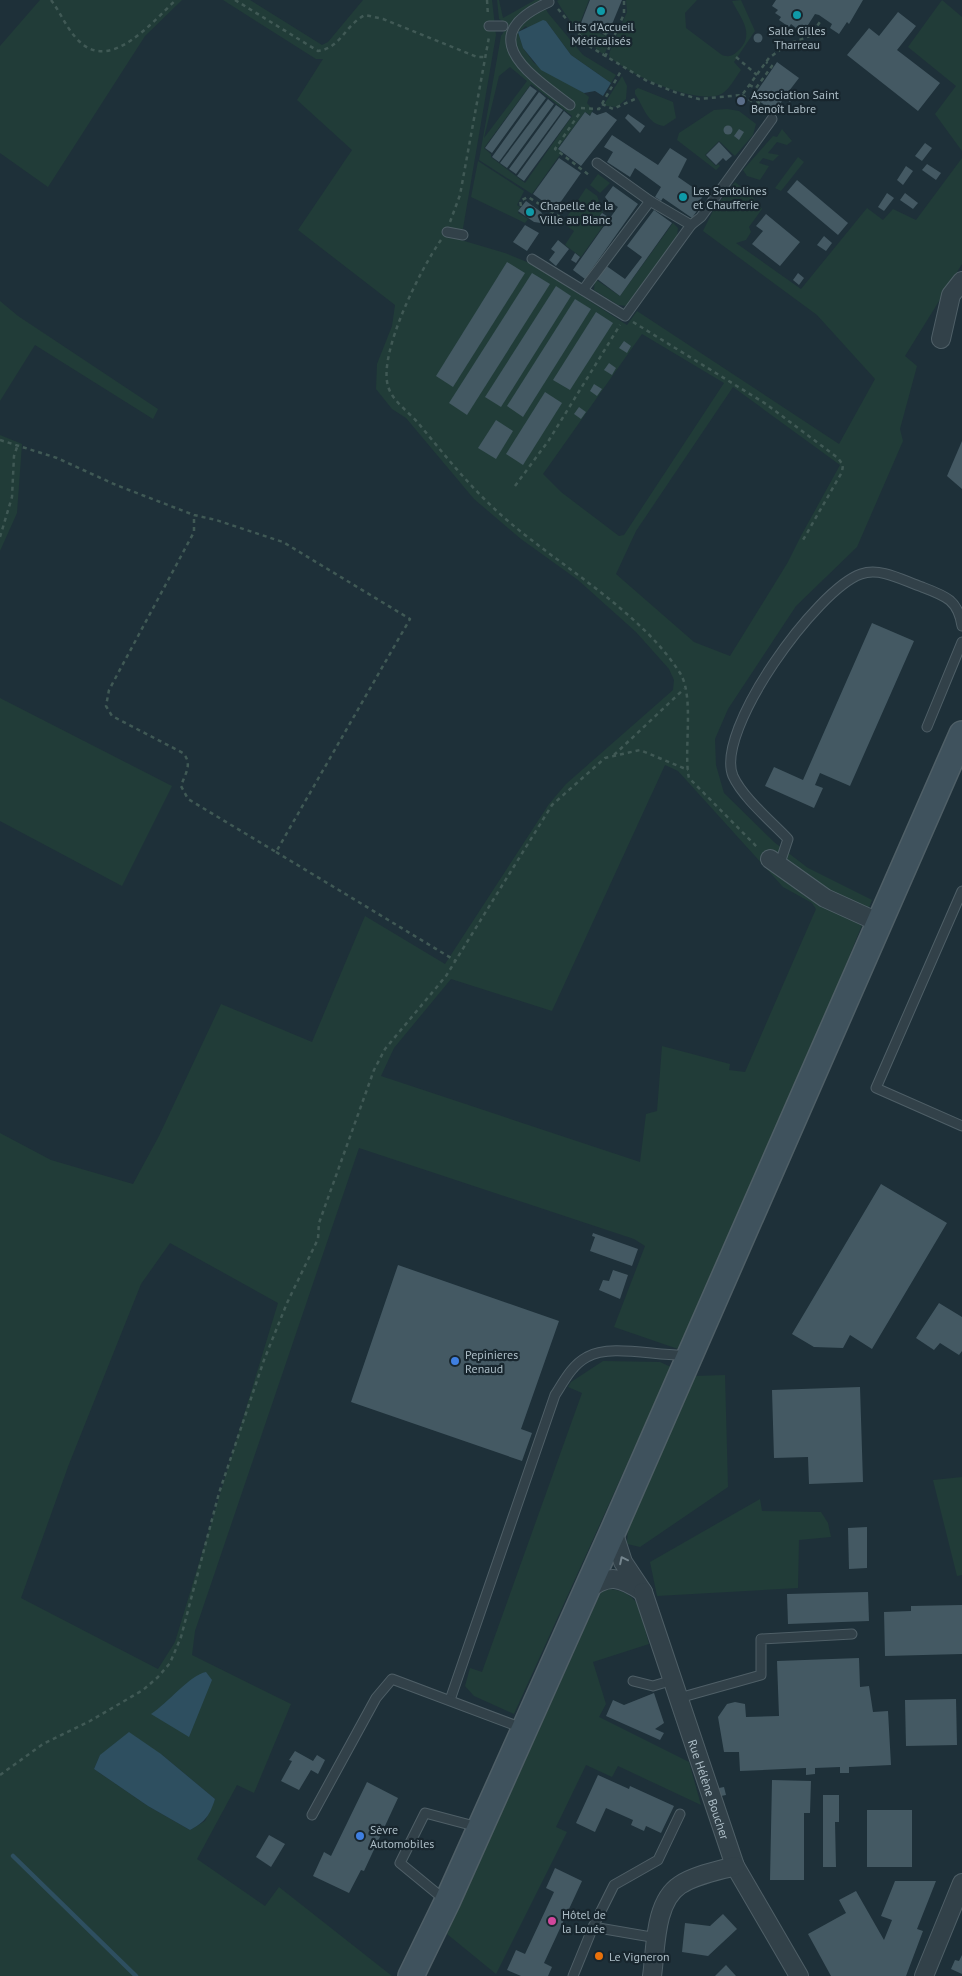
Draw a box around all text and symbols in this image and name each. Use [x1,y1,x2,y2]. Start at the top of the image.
marker: Lits d'Accueil Médicalisés [595,5,607,17]
marker: Salle Gilles Tharreau [791,9,803,21]
place label: Lits d'Accueil Médicalisés [568,19,635,48]
place label: Salle Gilles Tharreau [768,23,826,52]
place label: Association Saint Benoît Labre [751,87,839,116]
marker: Association Saint Benoît Labre [735,95,747,107]
place label: Les Sentolines et Chaufferie [693,183,767,212]
marker: Les Sentolines et Chaufferie [677,191,689,203]
place label: Chapelle de la Ville au Blanc [539,198,614,227]
marker: Chapelle de la Ville au Blanc [524,206,536,218]
place label: Pepinieres Renaud [465,1347,518,1376]
marker: Pepinieres Renaud [449,1355,461,1367]
one-way arrow [619,1556,629,1565]
street label: Rue Hélène Boucher [685,1737,733,1841]
place label: Sèvre Automobiles [370,1822,434,1851]
marker: Sèvre Automobiles [354,1830,366,1842]
place label: Hôtel de la Louée [562,1907,606,1936]
marker: Hôtel de la Louée [546,1915,558,1927]
place label: Le Vigneron [609,1949,670,1964]
marker: Le Vigneron [593,1950,605,1962]

